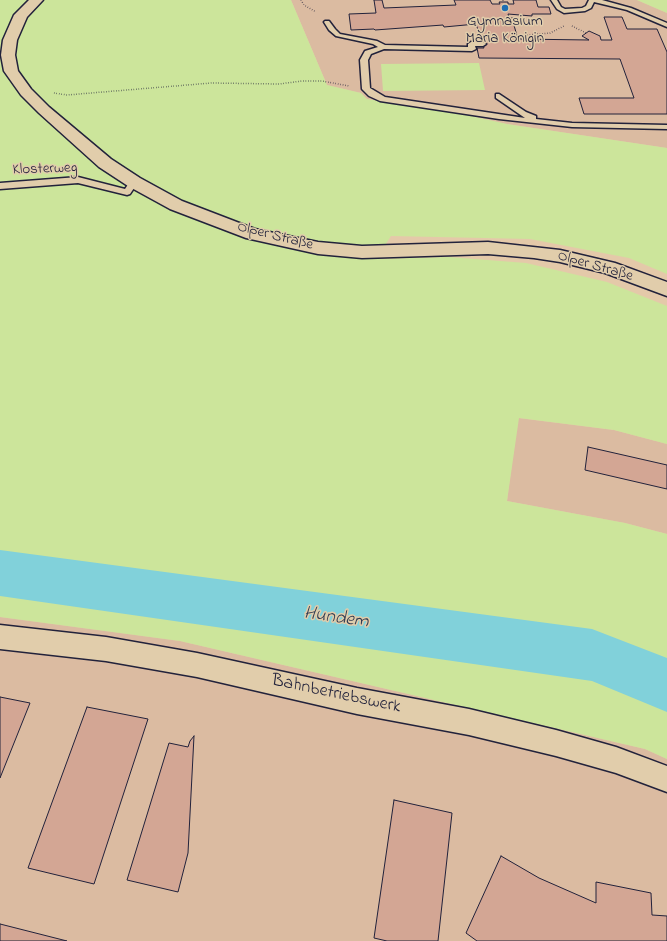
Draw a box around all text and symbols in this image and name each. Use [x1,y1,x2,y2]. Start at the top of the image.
marker: Gymnasium Maria Königin [500,3,510,13]
place label: Gymnasium Maria Königin [466,14,544,49]
street label: Klosterweg [12,160,78,180]
street label: Olper Straße [235,219,315,255]
street label: Olper Straße [555,248,635,286]
water label: Hundem [302,603,370,635]
street label: Bahnbetriebswerk [269,671,403,719]

